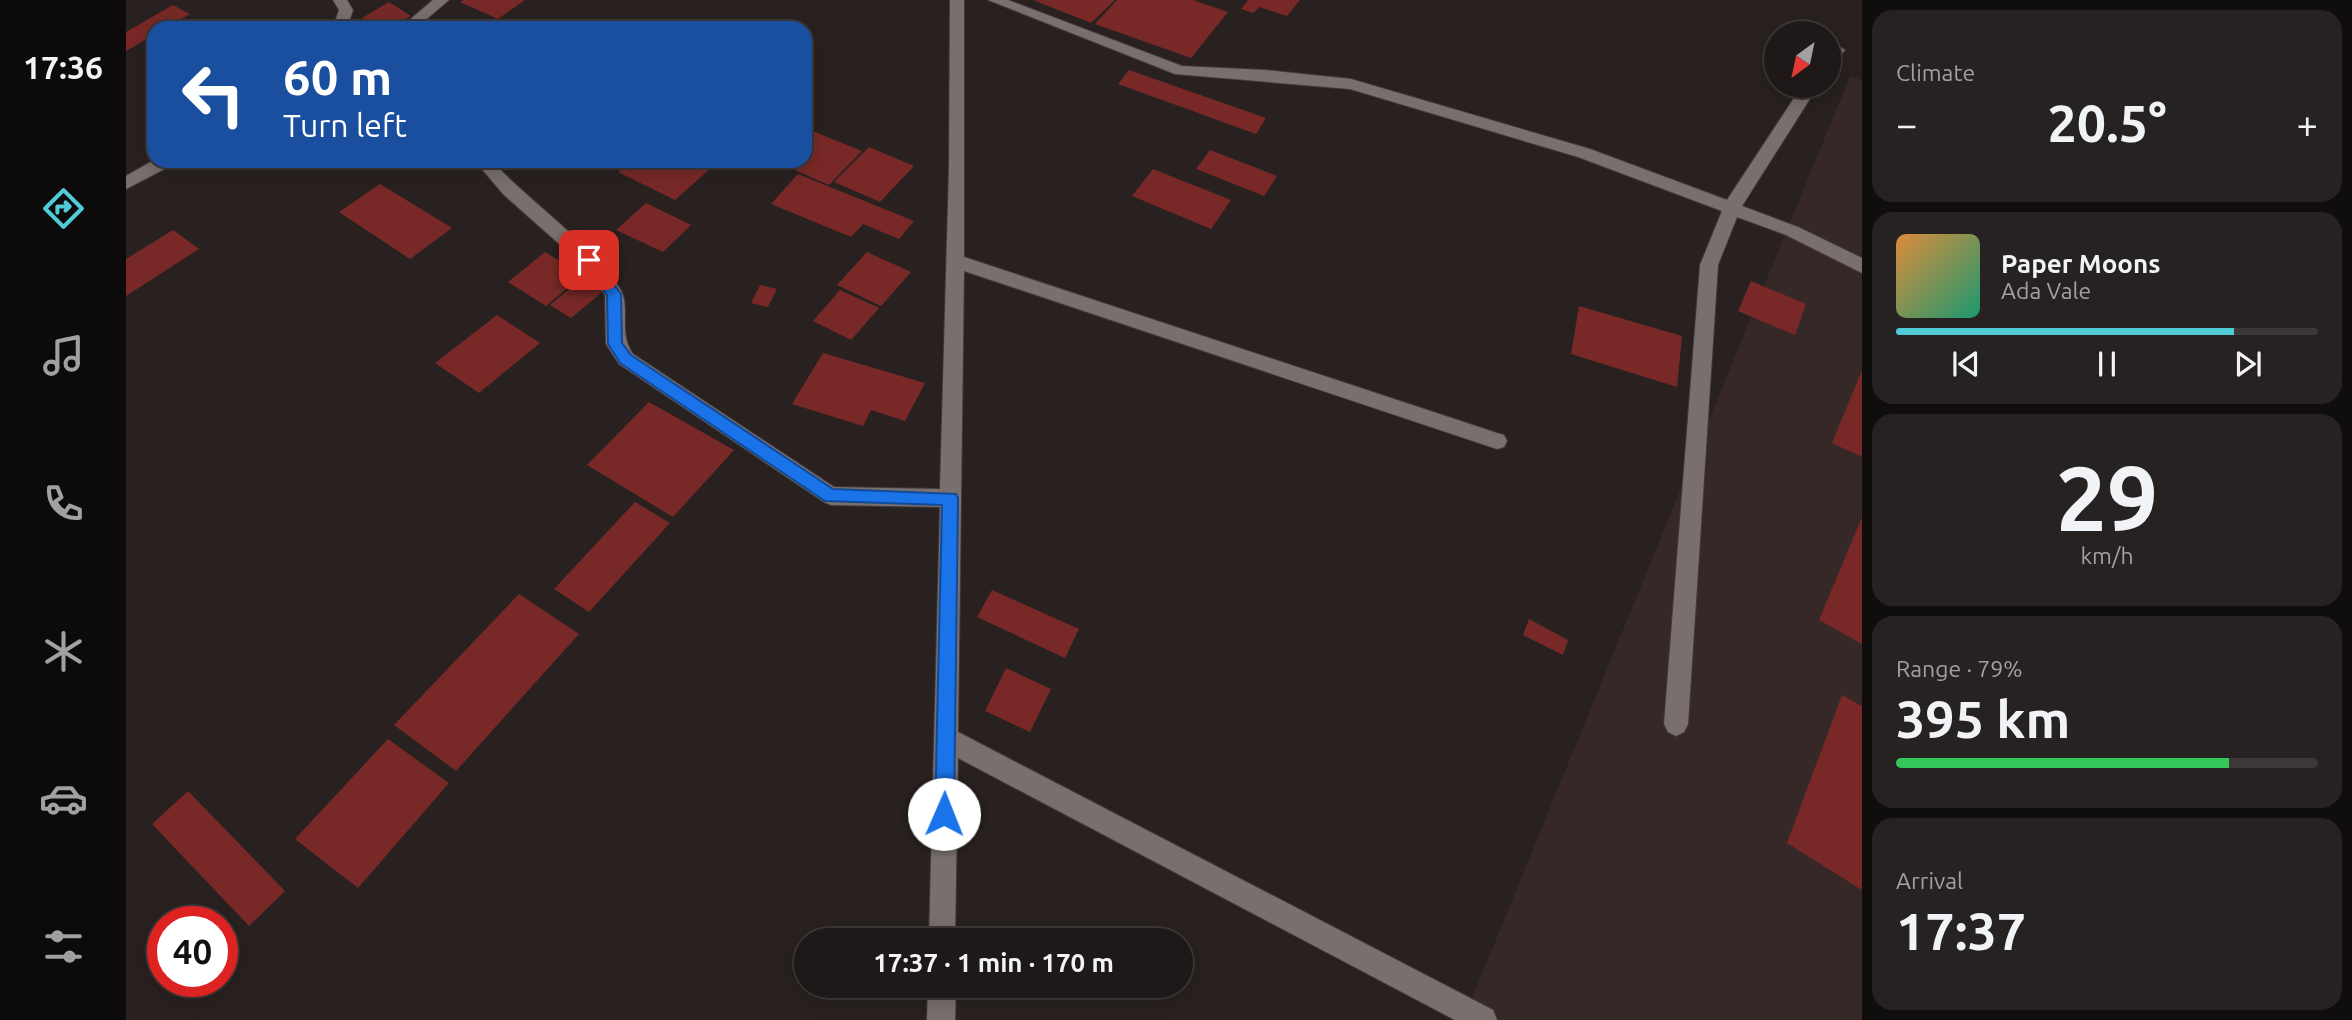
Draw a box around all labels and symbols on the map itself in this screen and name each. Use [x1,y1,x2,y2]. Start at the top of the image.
north arrow [1764,21,1841,98]
pin [559,230,619,290]
position arrow [907,777,981,851]
speed limit sign: 40 [147,906,238,997]

